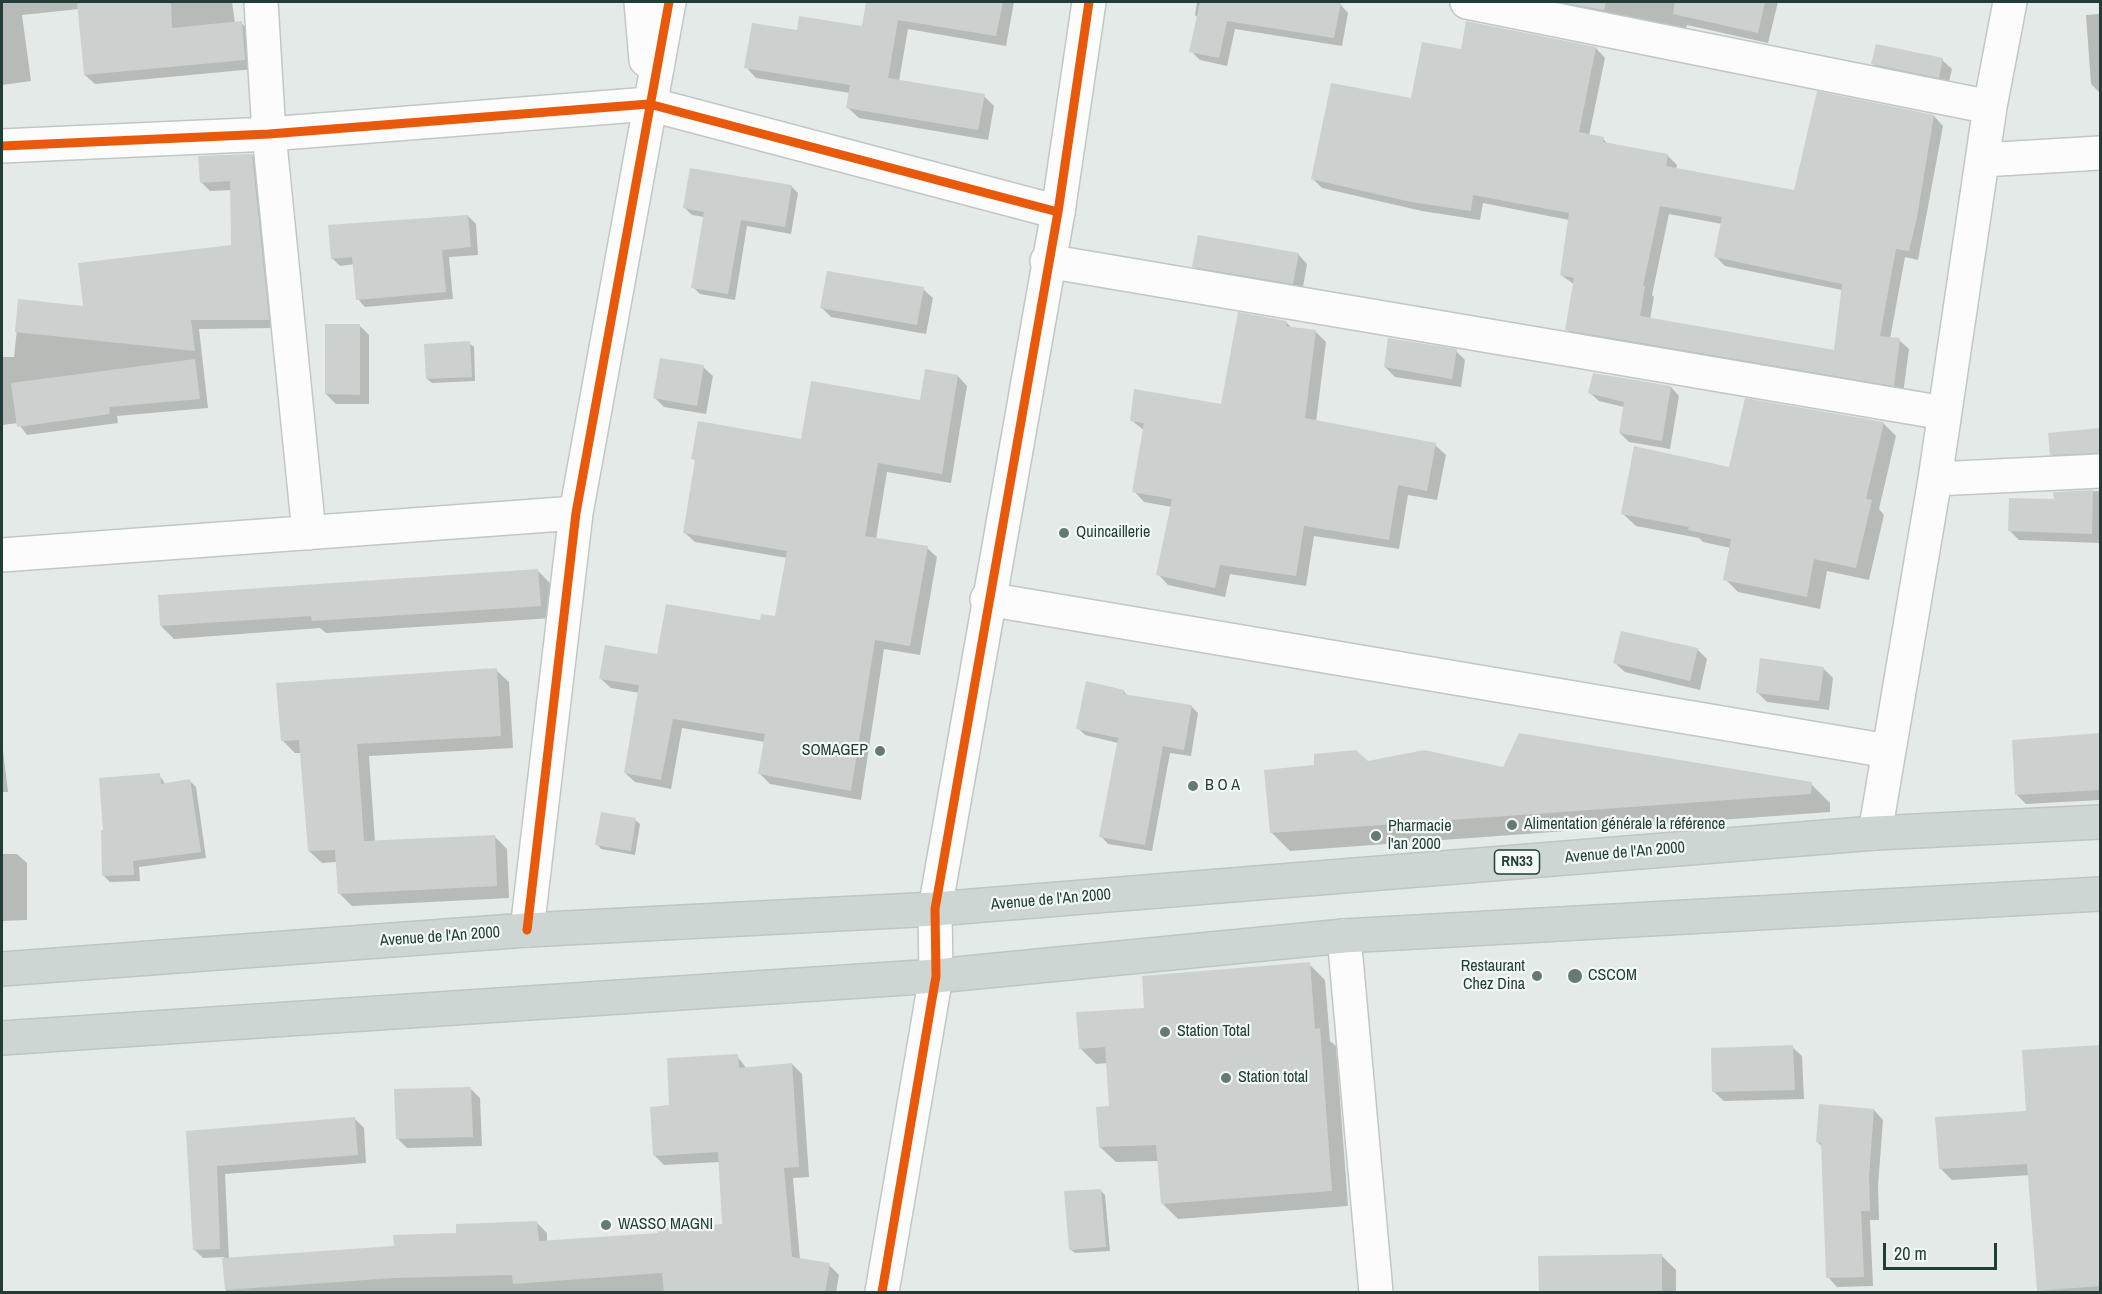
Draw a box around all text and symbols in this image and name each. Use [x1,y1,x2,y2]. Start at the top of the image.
place label: Quincaillerie [1076,523,1150,543]
marker: Quincaillerie [1057,526,1071,540]
place label: SOMAGEP [802,741,868,761]
marker: SOMAGEP [873,744,887,758]
place label: B O A [1205,776,1240,796]
marker: B O A [1186,779,1200,793]
place label: Alimentation générale la référence [1524,815,1725,835]
place label: Pharmacie l'an 2000 [1388,817,1451,855]
marker: Alimentation générale la référence [1505,818,1519,832]
marker: Pharmacie l'an 2000 [1369,829,1383,843]
street label: Avenue de l'An 2000 [1564,838,1686,868]
road number: RN33 [1494,850,1540,874]
street label: Avenue de l'An 2000 [990,885,1112,915]
street label: Avenue de l'An 2000 [379,923,501,951]
place label: Restaurant Chez Dina [1461,957,1525,995]
place label: CSCOM [1588,966,1637,986]
marker: CSCOM [1566,967,1584,985]
marker: Restaurant Chez Dina [1530,969,1544,983]
place label: Station Total [1177,1022,1250,1042]
marker: Station Total [1158,1025,1172,1039]
place label: Station total [1238,1068,1308,1088]
marker: Station total [1219,1071,1233,1085]
place label: WASSO MAGNI [618,1215,713,1235]
marker: WASSO MAGNI [599,1218,613,1232]
scale bar [1886,1231,2000,1269]
text: 20 m [1894,1241,1927,1266]

